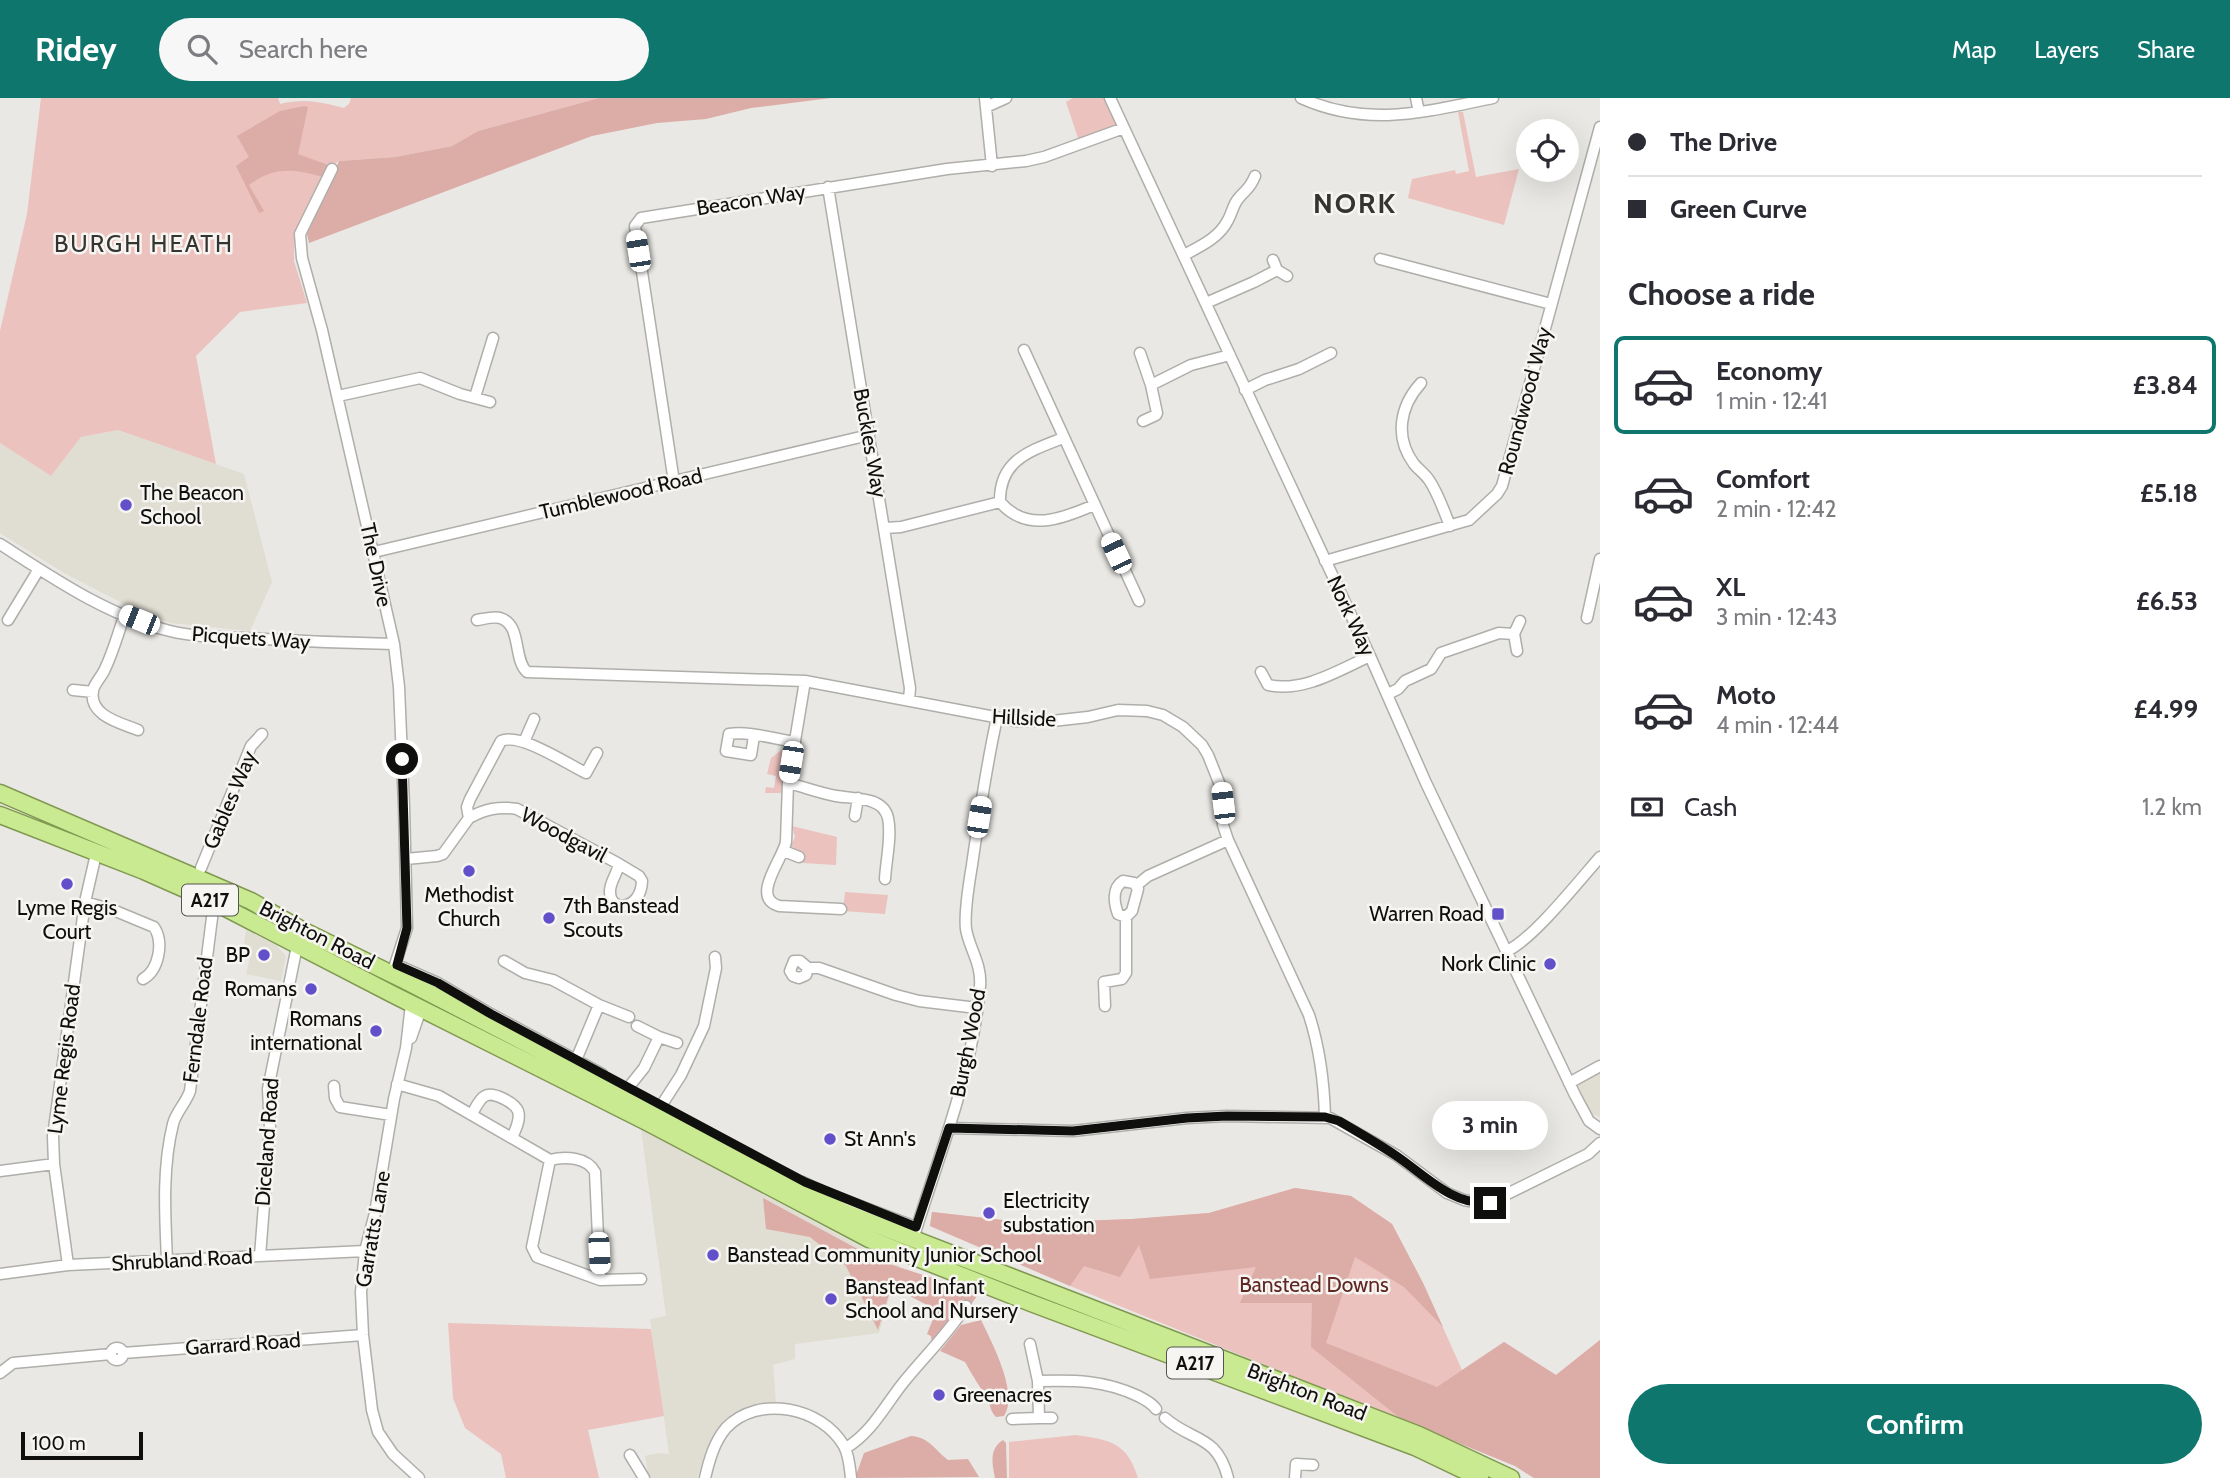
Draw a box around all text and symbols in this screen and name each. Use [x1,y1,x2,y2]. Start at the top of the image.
search box [159,18,649,81]
text: Ridey [35,29,117,69]
icon: search [183,30,221,68]
text: Search here [239,33,368,65]
text: Map [1952,35,1996,64]
text: Layers [2034,35,2099,64]
text: Share [2137,35,2195,64]
map controls [1516,119,1579,182]
button: locate [1516,119,1579,182]
text: The Drive [1670,126,1777,158]
street label: Beacon Way [695,178,808,220]
district label: NORK [1313,186,1397,220]
text: Green Curve [1670,193,1807,225]
district label: BURGH HEATH [54,229,234,258]
car [625,229,652,273]
text: Choose a ride [1628,274,1815,313]
street label: Roundwood Way [1493,324,1556,478]
icon: car [1632,354,1695,417]
text: Economy [1716,355,1822,387]
text: £3.84 [2133,369,2198,401]
street label: Buckles Way [849,386,892,500]
text: 1 min · 12:41 [1716,387,1828,415]
icon: car [1632,462,1695,525]
street label: Tumblewood Road [537,463,705,524]
text: Comfort [1716,463,1810,495]
text: £5.18 [2140,477,2198,509]
place label: The Beacon School [140,480,244,529]
text: 2 min · 12:42 [1716,495,1837,523]
marker: The Beacon School [118,497,134,513]
street label: The Drive [355,521,398,609]
car [1098,530,1135,576]
icon: car [1632,570,1695,633]
street label: Nork Way [1322,571,1381,660]
text: XL [1716,571,1745,603]
text: £6.53 [2136,585,2198,617]
car [116,602,163,638]
text: 3 min · 12:43 [1716,603,1837,631]
street label: Picquets Way [191,621,312,654]
icon: car [1632,678,1695,741]
text: Moto [1716,679,1776,711]
text: £4.99 [2134,693,2198,725]
street label: Hillside [991,703,1057,732]
text: 4 min · 12:44 [1716,711,1839,739]
car [778,740,805,784]
route start [386,743,418,775]
street label: Gables Way [198,747,262,853]
car [1211,781,1236,825]
icon: cash [1628,788,1666,826]
text: Cash [1684,791,1737,823]
text: 1.2 km [2142,793,2202,821]
car [966,795,993,839]
street label: Woodgavil [517,802,612,868]
marker: Methodist Church [461,863,477,879]
marker: Lyme Regis Court [59,876,75,892]
place label: Methodist Church [424,882,514,931]
road number: A217 [182,884,238,916]
place label: 7th Banstead Scouts [563,893,679,942]
place label: Lyme Regis Court [17,895,118,944]
street label: Brighton Road [256,895,379,974]
place label: Warren Road [1369,901,1484,926]
marker: Warren Road [1490,906,1506,922]
marker: 7th Banstead Scouts [541,910,557,926]
place label: BP [225,942,250,967]
marker: BP [256,947,272,963]
place label: Nork Clinic [1441,951,1536,976]
street label: Ferndale Road [177,955,218,1084]
marker: Nork Clinic [1542,956,1558,972]
place label: Romans [224,976,297,1001]
marker: Romans [303,981,319,997]
street label: Lyme Regis Road [42,983,85,1135]
street label: Burgh Wood [945,986,990,1099]
place label: Romans international [250,1006,362,1055]
marker: Romans international [368,1023,384,1039]
street label: Diceland Road [250,1077,283,1207]
callout: 3 min [1432,1102,1548,1150]
text: 3 min [1462,1111,1518,1139]
place label: St Ann's [844,1126,916,1151]
marker: St Ann's [822,1131,838,1147]
street label: Garratts Lane [350,1168,395,1289]
route end [1474,1187,1506,1219]
place label: Electricity substation [1003,1188,1095,1237]
marker: Electricity substation [981,1205,997,1221]
car [588,1231,611,1275]
place label: Banstead Community Junior School [727,1242,1041,1267]
street label: Shrubland Road [111,1243,253,1276]
marker: Banstead Community Junior School [705,1247,721,1263]
park label: Banstead Downs [1239,1272,1389,1297]
place label: Banstead Infant School and Nursery [845,1274,1018,1323]
marker: Banstead Infant School and Nursery [823,1291,839,1307]
street label: Garrard Road [184,1327,302,1360]
road number: A217 [1167,1348,1223,1378]
street label: Brighton Road [1244,1357,1370,1426]
place label: Greenacres [953,1382,1052,1407]
button: Confirm [1628,1384,2202,1464]
marker: Greenacres [931,1387,947,1403]
scale bar [21,1429,144,1461]
text: 100 m [32,1432,86,1455]

